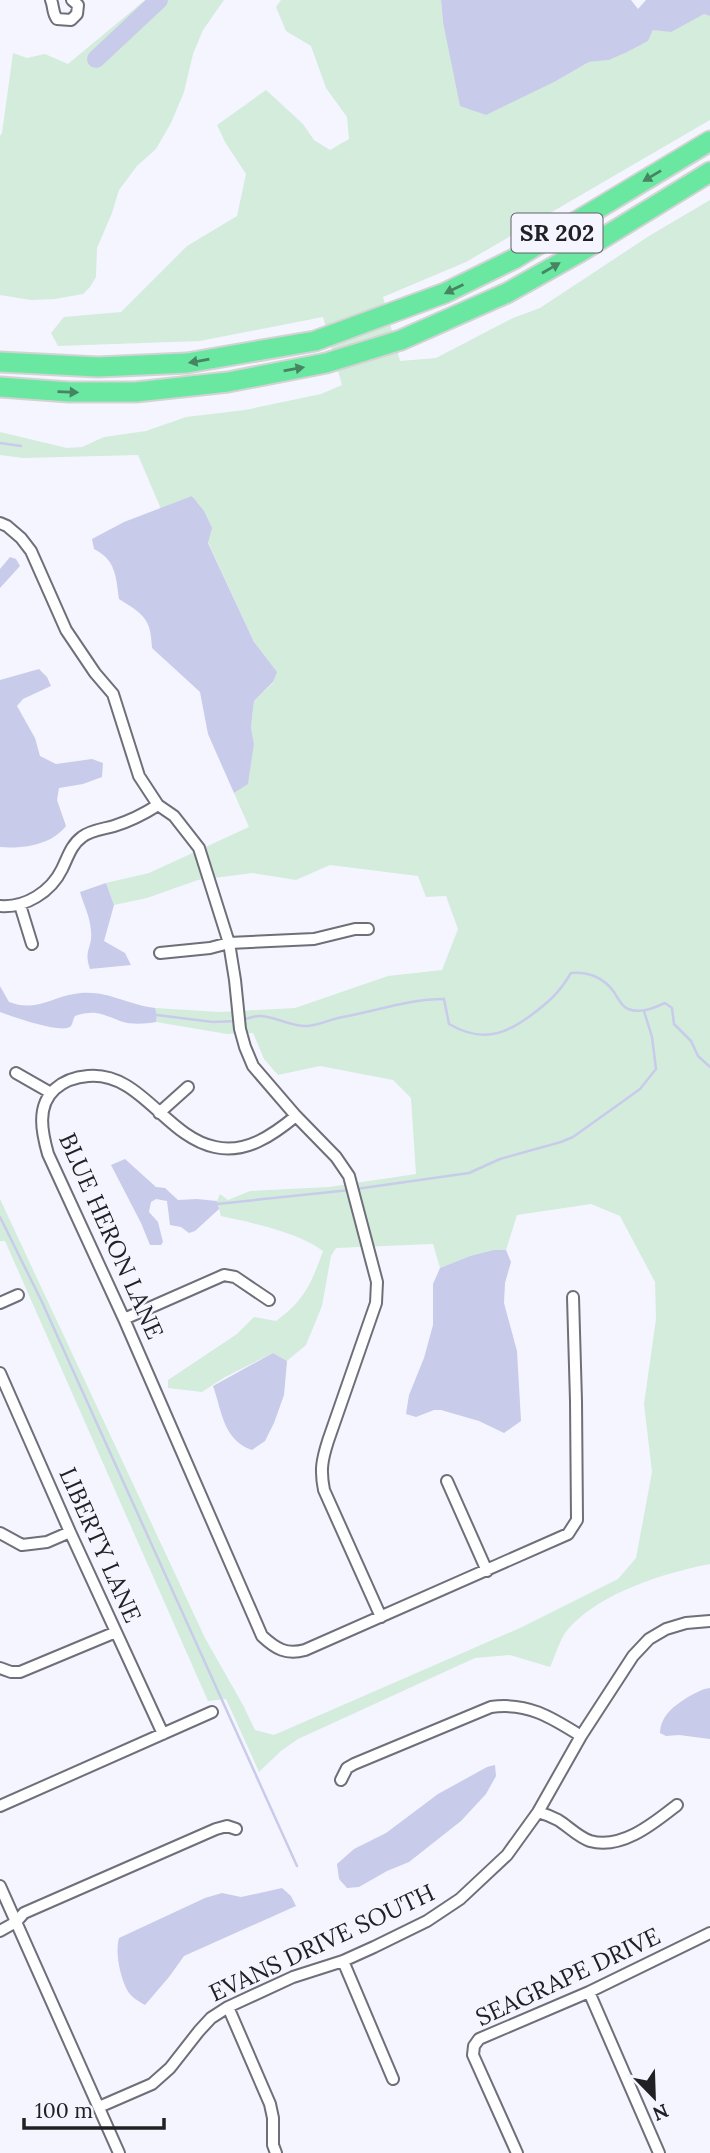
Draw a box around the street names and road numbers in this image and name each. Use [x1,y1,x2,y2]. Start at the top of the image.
road number: SR 202 [512,214,602,252]
street label: BLUE HERON LANE [52,1128,171,1344]
street label: LIBERTY LANE [52,1462,148,1627]
street label: EVANS DRIVE SOUTH [204,1877,439,2008]
street label: SEAGRAPE DRIVE [471,1920,665,2033]

